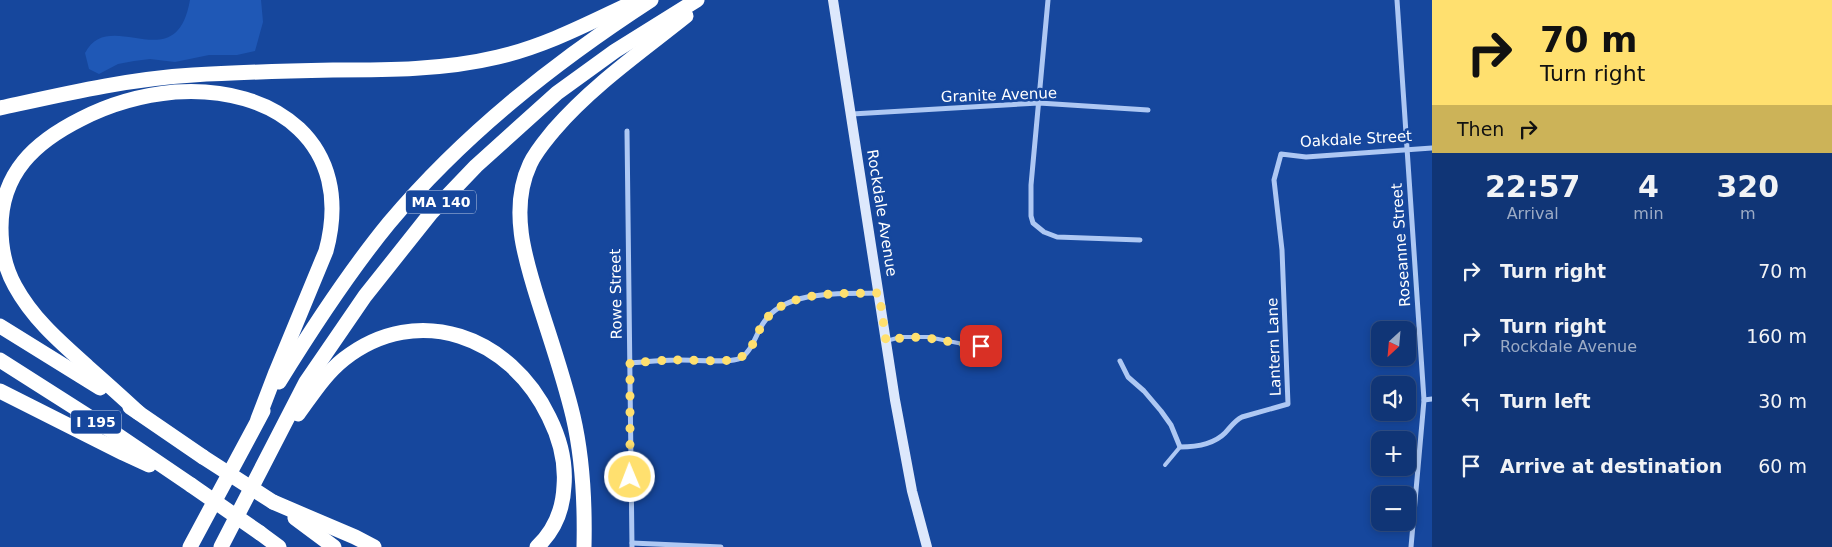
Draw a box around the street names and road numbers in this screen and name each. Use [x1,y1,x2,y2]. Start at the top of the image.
street label: Granite Avenue [941,84,1057,106]
street label: Oakdale Street [1300,127,1413,151]
street label: Rockdale Avenue [863,148,901,278]
street label: Roseanne Street [1388,183,1414,307]
road number: MA 140 [406,190,476,213]
street label: Rowe Street [606,248,626,340]
street label: Lantern Lane [1263,297,1285,397]
road number: I 195 [71,411,121,434]

